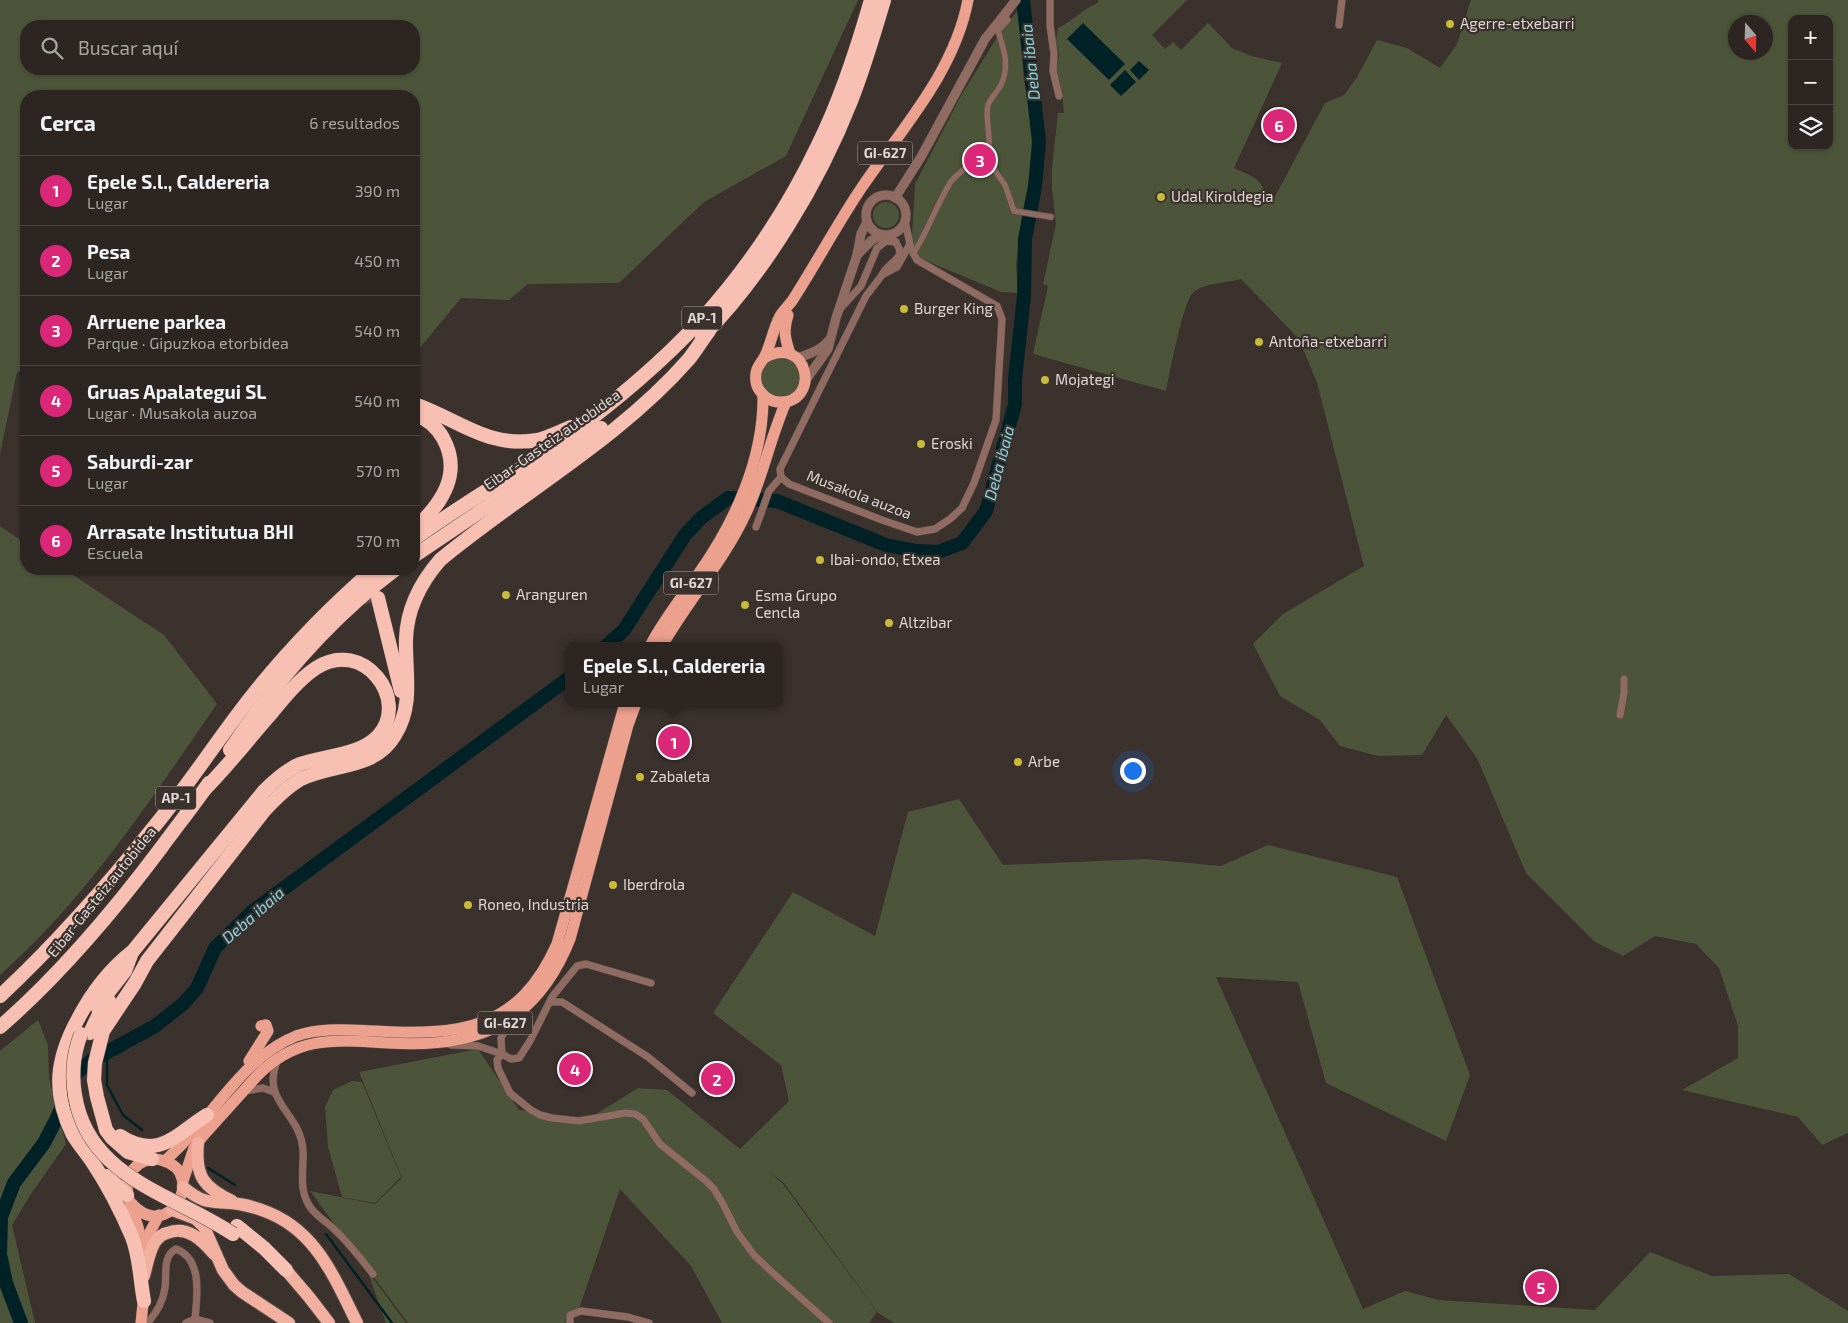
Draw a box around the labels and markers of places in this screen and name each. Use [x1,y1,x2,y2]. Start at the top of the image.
place label: Agerre-etxebarri [1460,14,1574,32]
marker: Agerre-etxebarri [1444,18,1456,30]
pin: 6 [1263,106,1295,144]
pin: 3 [964,141,996,179]
place label: Udal Kiroldegia [1171,187,1274,205]
marker: Udal Kiroldegia [1155,191,1167,203]
place label: Burger King [914,299,994,317]
marker: Burger King [898,303,910,315]
place label: Antoña-etxebarri [1269,332,1387,350]
marker: Antoña-etxebarri [1253,336,1265,348]
place label: Mojategi [1055,370,1115,389]
marker: Mojategi [1039,374,1051,386]
place label: Eroski [931,434,973,452]
marker: Eroski [915,438,927,450]
place label: Ibai-ondo, Etxea [830,550,940,568]
marker: Ibai-ondo, Etxea [814,554,826,566]
place label: Aranguren [516,585,588,603]
place label: Esma Grupo Cencla [755,586,837,621]
marker: Aranguren [500,589,512,601]
marker: Esma Grupo Cencla [739,599,751,611]
place label: Altzibar [899,613,953,631]
marker: Altzibar [883,617,895,629]
pin: 1 [658,723,690,761]
place label: Arbe [1028,752,1060,770]
marker: Arbe [1012,756,1024,768]
place label: Zabaleta [650,767,710,785]
marker: Zabaleta [634,771,646,783]
place label: Iberdrola [623,875,685,893]
marker: Iberdrola [607,879,619,891]
place label: Roneo, Industria [478,895,589,913]
marker: Roneo, Industria [462,899,474,911]
pin: 4 [559,1050,591,1088]
pin: 2 [701,1060,733,1098]
pin: 5 [1525,1268,1557,1306]

